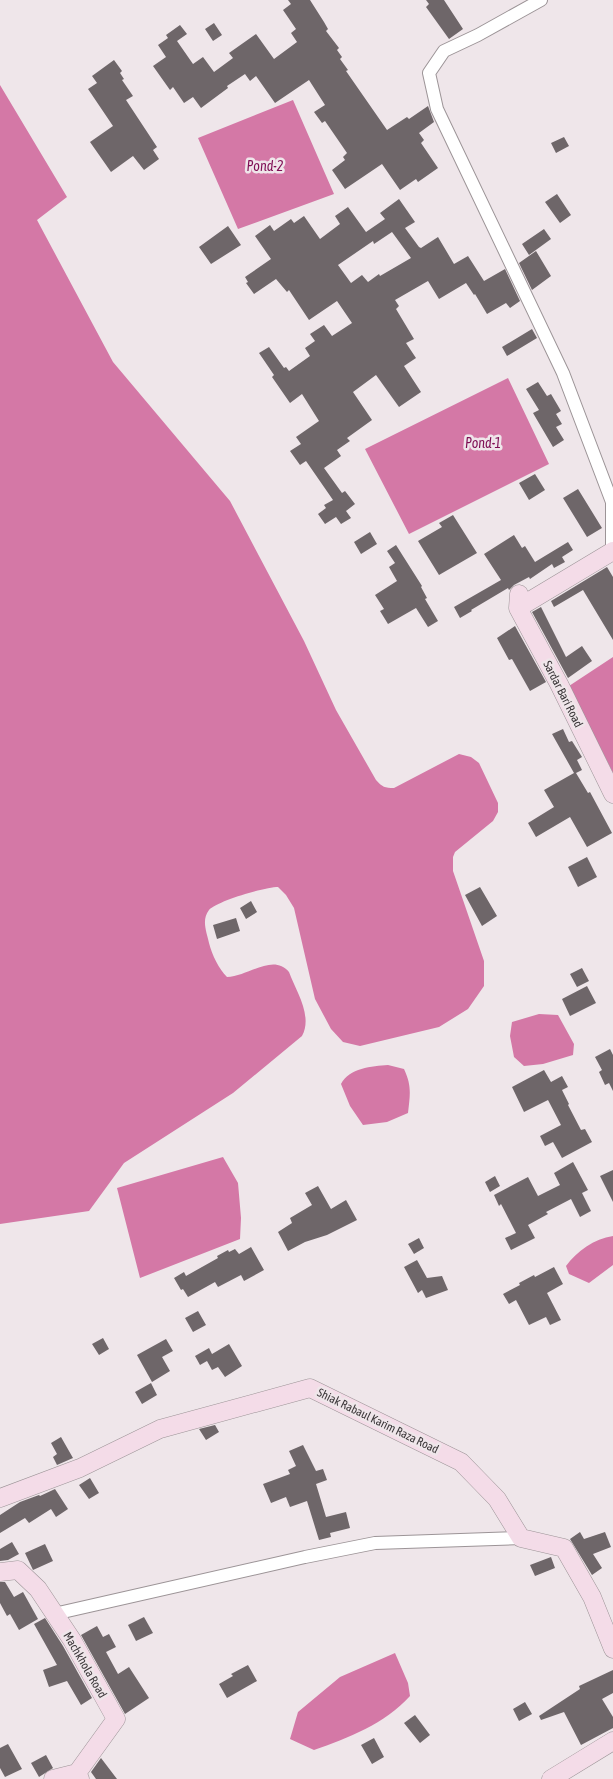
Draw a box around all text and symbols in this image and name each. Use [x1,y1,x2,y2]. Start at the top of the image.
water label: Pond-2 [247,158,284,174]
water label: Pond-1 [465,435,501,451]
street label: Sardar Bari Road [540,658,586,730]
street label: Shiak Rabaul Karim Raza Road [315,1385,441,1457]
street label: Machkhola Road [60,1629,110,1701]

